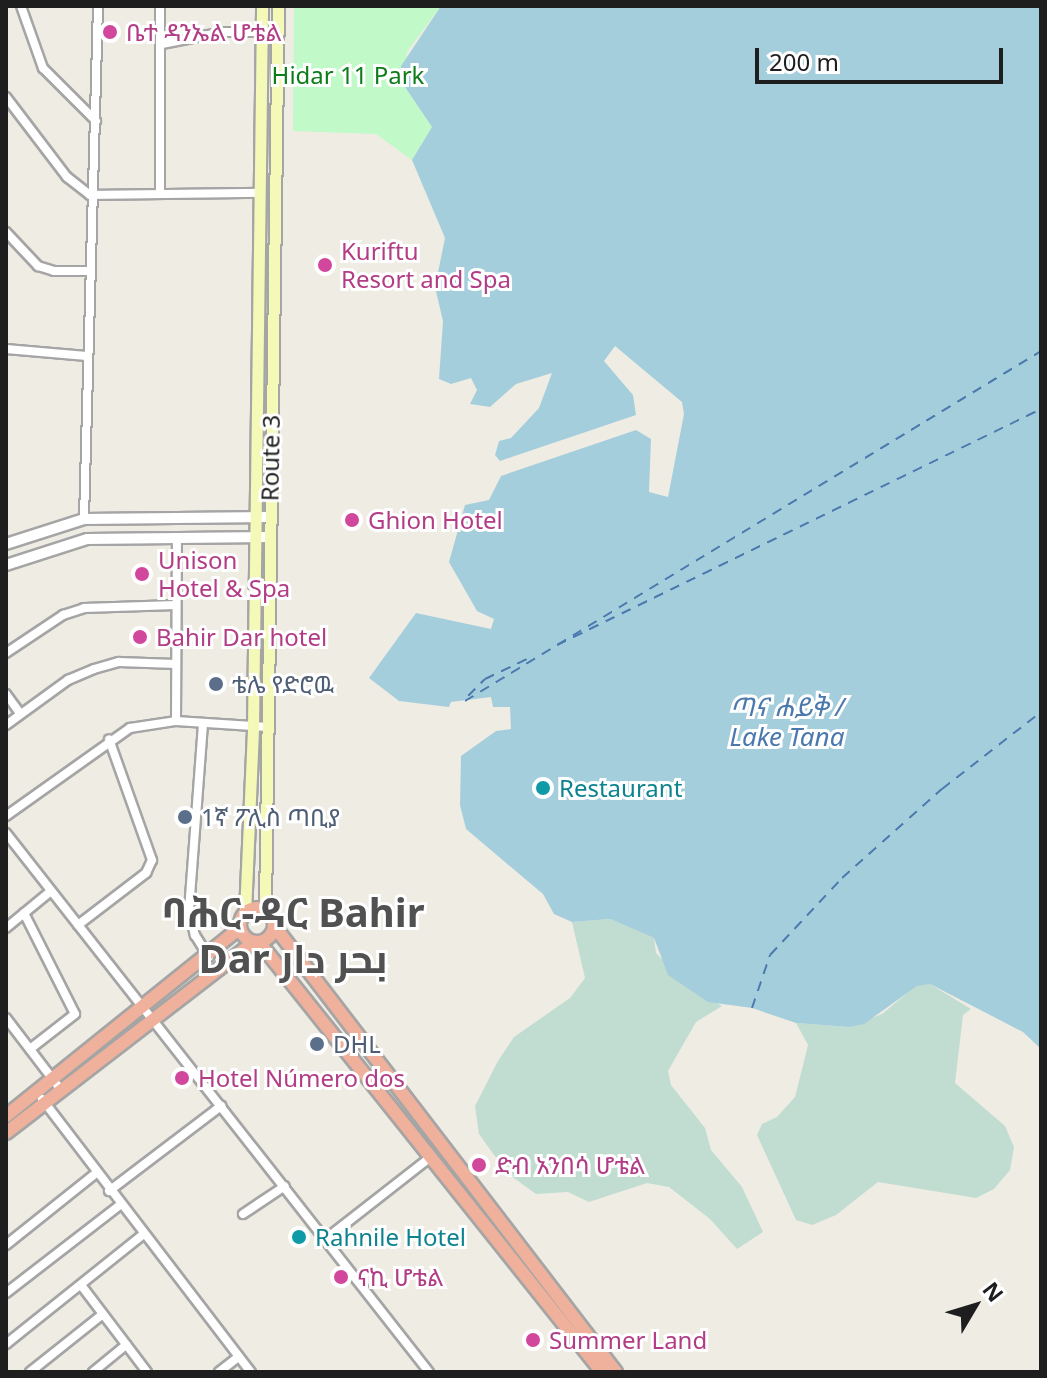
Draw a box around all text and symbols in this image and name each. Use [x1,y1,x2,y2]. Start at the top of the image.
place label: ቤተ ዳንኤል ሆቴል [126,18,282,46]
marker: ቤተ ዳንኤል ሆቴል [101,23,119,41]
scale bar [759,32,1007,82]
text: 200 m [769,45,839,78]
park label: Hidar 11 Park [272,61,424,89]
place label: Kuriftu Resort and Spa [341,237,511,293]
marker: Kuriftu Resort and Spa [316,256,334,274]
street label: Route 3 [255,415,285,501]
place label: Ghion Hotel [368,506,503,534]
marker: Ghion Hotel [343,511,361,529]
place label: Unison Hotel & Spa [158,546,290,602]
marker: Unison Hotel & Spa [133,565,151,583]
place label: Bahir Dar hotel [156,623,327,651]
marker: Bahir Dar hotel [131,628,149,646]
place label: ቴሌ የድሮዉ [232,670,334,698]
marker: ቴሌ የድሮዉ [207,675,225,693]
water label: ጣና ሐይቅ / Lake Tana [730,691,844,752]
place label: Restaurant [559,774,682,802]
marker: Restaurant [534,779,552,797]
place label: 1ኛ ፖሊስ ጣቢያ [201,803,340,831]
marker: 1ኛ ፖሊስ ጣቢያ [176,808,194,826]
district label: ባሕር-ዳር Bahir Dar بحر دار [161,888,425,982]
place label: DHL [333,1030,381,1058]
marker: DHL [308,1035,326,1053]
place label: Hotel Número dos [198,1064,405,1092]
marker: Hotel Número dos [173,1069,191,1087]
place label: ድብ አንበሳ ሆቴል [495,1151,645,1179]
marker: ድብ አንበሳ ሆቴል [470,1156,488,1174]
place label: Rahnile Hotel [315,1223,466,1251]
marker: Rahnile Hotel [290,1228,308,1246]
place label: ናኪ ሆቴል [357,1263,443,1291]
north arrow [935,1266,1015,1346]
marker: ናኪ ሆቴል [332,1268,350,1286]
text: N [977,1275,1011,1308]
place label: Summer Land [549,1326,707,1354]
marker: Summer Land [524,1331,542,1349]

